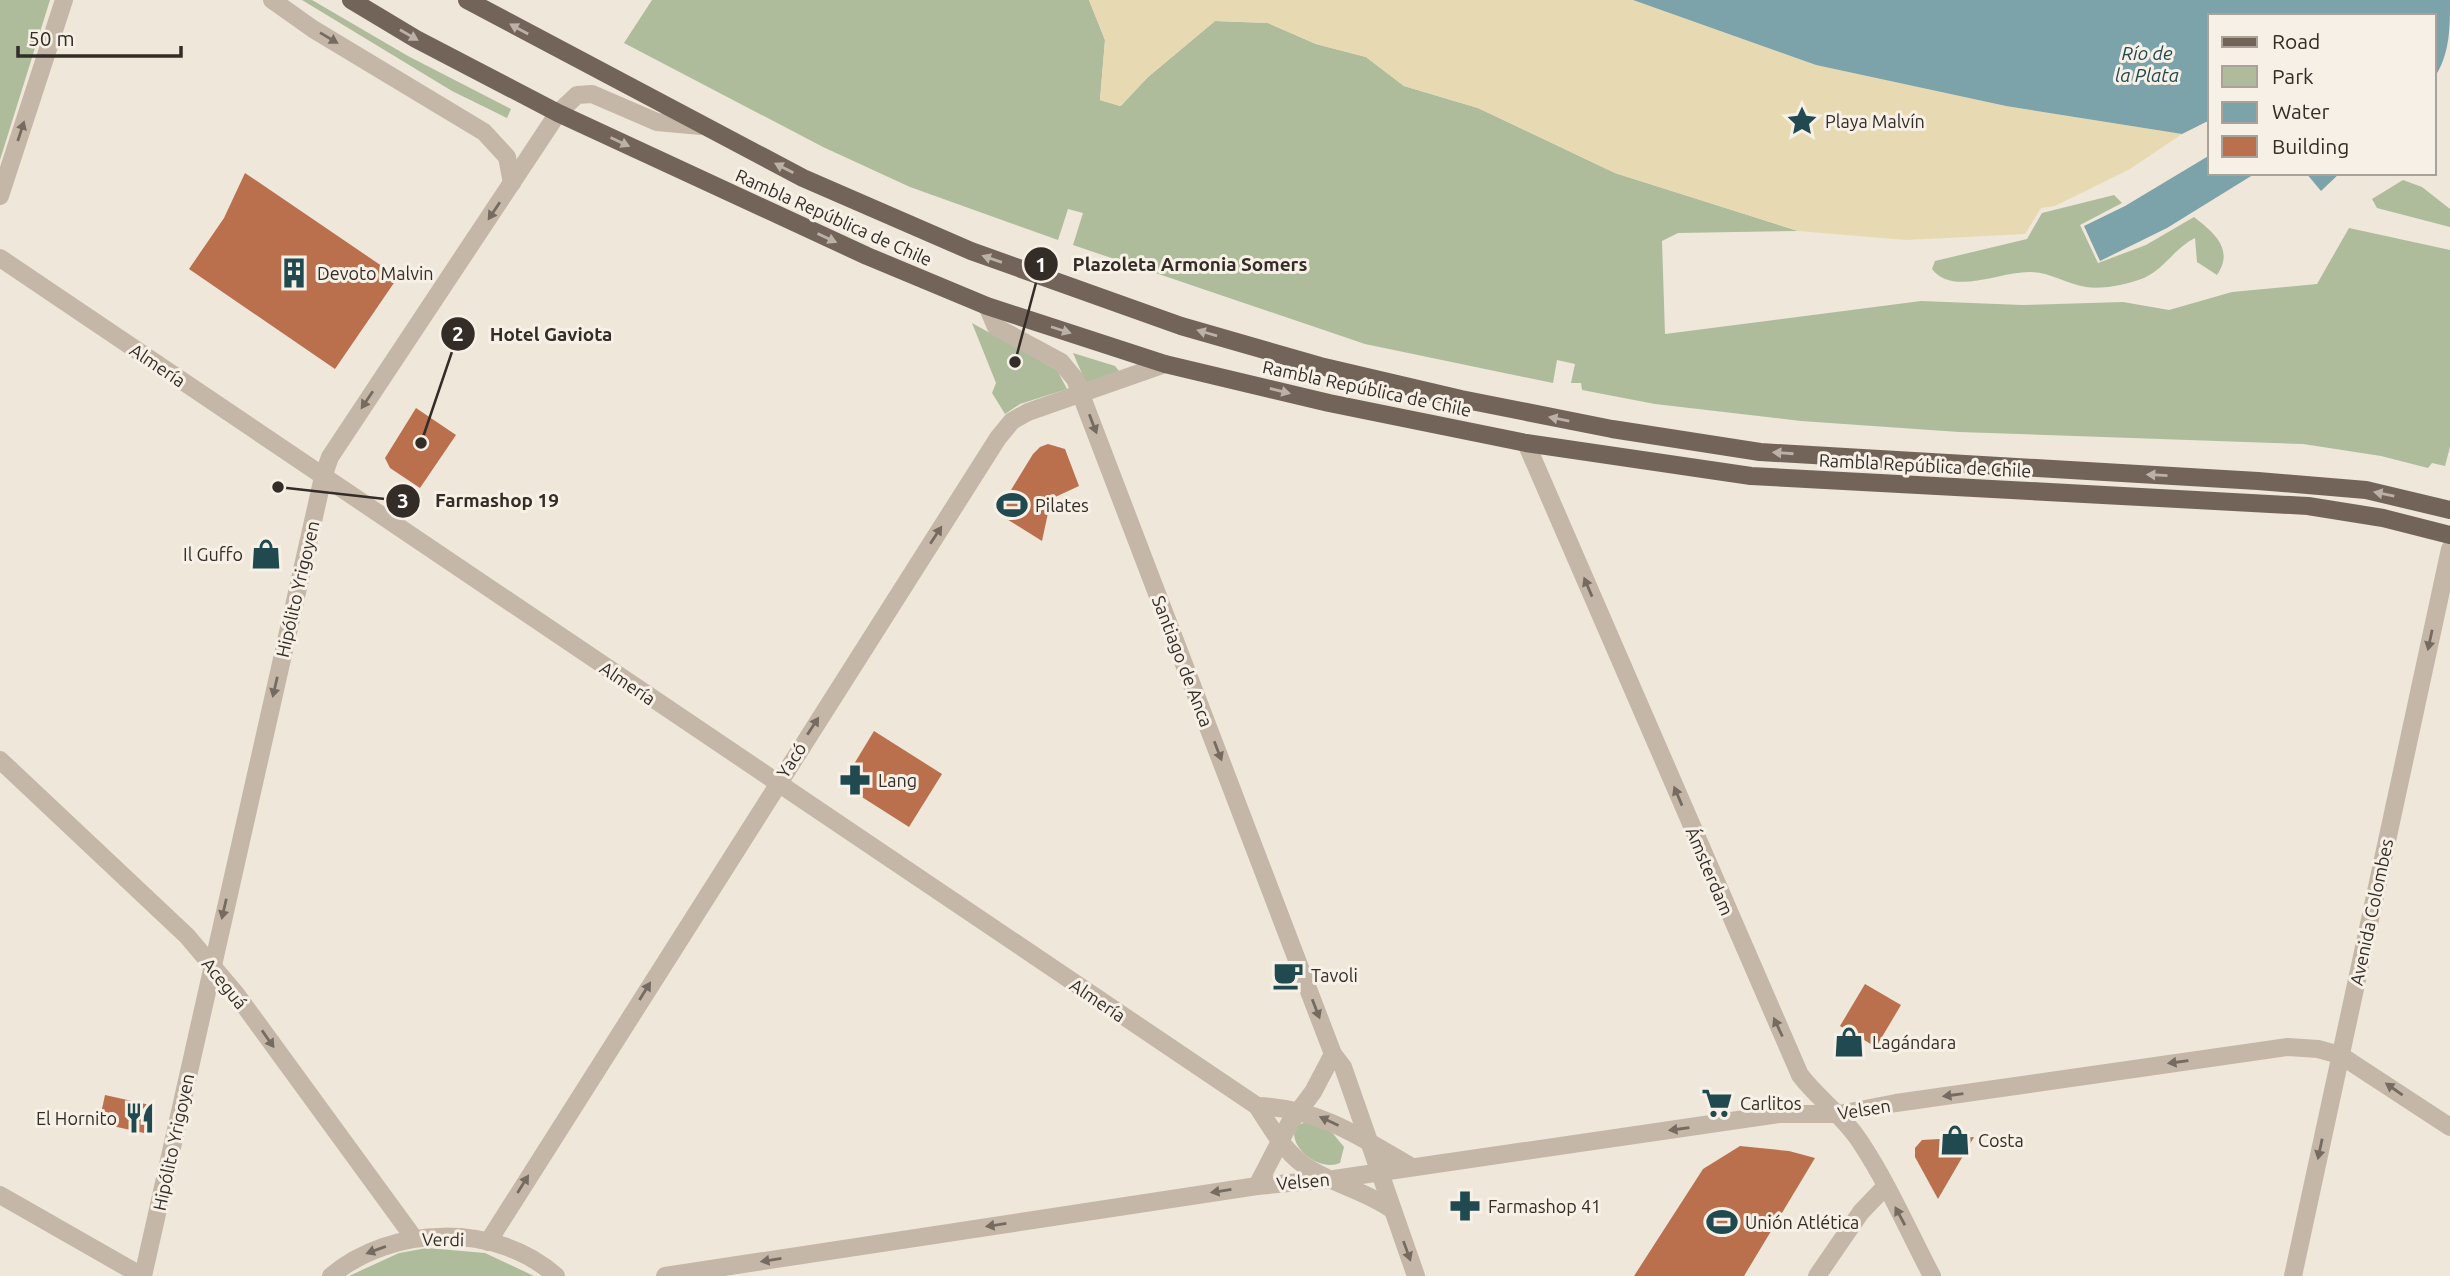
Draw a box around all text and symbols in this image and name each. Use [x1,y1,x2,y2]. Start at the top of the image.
scale bar [18,14,180,58]
legend [2208,14,2436,175]
one-way arrow [509,23,528,35]
text: 50 m [28,26,75,50]
one-way arrow [400,29,419,41]
text: Road [2272,29,2320,53]
one-way arrow [319,32,338,45]
water label: Río de la Plata [2115,42,2179,86]
text: Park [2272,64,2314,88]
text: Water [2272,99,2330,123]
place icon: Playa Malvín [1785,104,1819,138]
place label: Playa Malvín [1825,111,1925,131]
one-way arrow [16,120,27,141]
text: Building [2272,134,2349,158]
one-way arrow [610,136,630,148]
one-way arrow [774,163,794,174]
street label: Rambla República de Chile [733,165,935,269]
one-way arrow [487,201,500,221]
one-way arrow [816,232,837,243]
callout: Plazoleta Armonia Somers [1024,244,1322,284]
text: 1 [1035,252,1047,276]
one-way arrow [981,253,1002,264]
text: Plazoleta Armonia Somers [1073,253,1307,275]
building icon: Devoto Malvin [277,256,311,290]
place label: Devoto Malvin [317,263,434,283]
callout: Hotel Gaviota [441,314,626,354]
text: 2 [452,321,464,345]
text: Hotel Gaviota [490,323,612,345]
one-way arrow [1050,325,1071,336]
one-way arrow [1196,328,1217,338]
street label: Almería [127,339,189,391]
street label: Rambla República de Chile [1261,356,1473,420]
one-way arrow [1269,386,1291,397]
one-way arrow [360,391,374,409]
one-way arrow [1087,413,1098,434]
one-way arrow [1548,413,1570,424]
one-way arrow [1772,447,1794,458]
street label: Rambla República de Chile [1818,449,2032,481]
one-way arrow [2146,470,2168,481]
callout: Farmashop 19 [386,481,573,521]
text: 3 [397,488,409,512]
sports icon: Pilates [995,488,1029,522]
one-way arrow [2373,488,2395,499]
text: Farmashop 19 [435,489,559,511]
place label: Pilates [1035,495,1089,515]
street label: Hipólito Yrigoyen [272,519,322,659]
one-way arrow [929,525,942,544]
shop icon: Il Guffo [249,537,283,571]
place label: Il Guffo [183,544,243,564]
one-way arrow [1582,576,1593,597]
street label: Santiago de Anca [1149,593,1217,729]
one-way arrow [2425,629,2436,651]
street label: Almería [597,657,659,709]
one-way arrow [269,676,280,698]
one-way arrow [806,717,820,735]
street label: Yacó [772,739,810,781]
one-way arrow [1212,740,1223,761]
pharmacy icon: Lang [838,763,872,797]
place label: Lang [878,770,917,790]
one-way arrow [1672,785,1683,806]
street label: Ámsterdam [1682,823,1739,918]
street label: Avenida Colombes [2346,837,2396,987]
one-way arrow [219,898,230,920]
street label: Aceguá [198,953,252,1013]
cafe icon: Tavoli [1271,958,1305,992]
place label: Tavoli [1311,965,1358,985]
street label: Almería [1067,974,1129,1026]
one-way arrow [638,982,651,1001]
one-way arrow [1311,999,1322,1020]
one-way arrow [1772,1017,1784,1037]
shop icon: Lagándara [1832,1025,1866,1059]
one-way arrow [261,1030,275,1048]
place label: Lagándara [1872,1032,1956,1052]
one-way arrow [2167,1057,2189,1068]
street label: Hipólito Yrigoyen [149,1072,197,1212]
one-way arrow [2385,1082,2403,1096]
supermarket icon: Carlitos [1700,1086,1734,1120]
one-way arrow [1942,1090,1964,1101]
place label: Carlitos [1740,1093,1802,1113]
street label: Velsen [1836,1095,1892,1123]
restaurant icon: El Hornito [123,1101,157,1135]
place label: El Hornito [36,1108,117,1128]
one-way arrow [1318,1115,1339,1126]
one-way arrow [1668,1123,1690,1134]
shop icon: Costa [1938,1123,1972,1157]
place label: Costa [1978,1130,2024,1150]
one-way arrow [2314,1138,2325,1160]
street label: Velsen [1275,1169,1331,1193]
one-way arrow [517,1174,530,1193]
one-way arrow [1210,1186,1232,1197]
pharmacy icon: Farmashop 41 [1448,1189,1482,1223]
place label: Farmashop 41 [1488,1196,1601,1216]
sports icon: Unión Atlética [1705,1205,1739,1239]
one-way arrow [1894,1206,1906,1226]
place label: Unión Atlética [1745,1212,1859,1232]
one-way arrow [985,1220,1007,1231]
street label: Verdi [422,1229,464,1249]
one-way arrow [1401,1241,1412,1262]
one-way arrow [366,1245,387,1256]
one-way arrow [760,1255,782,1266]

